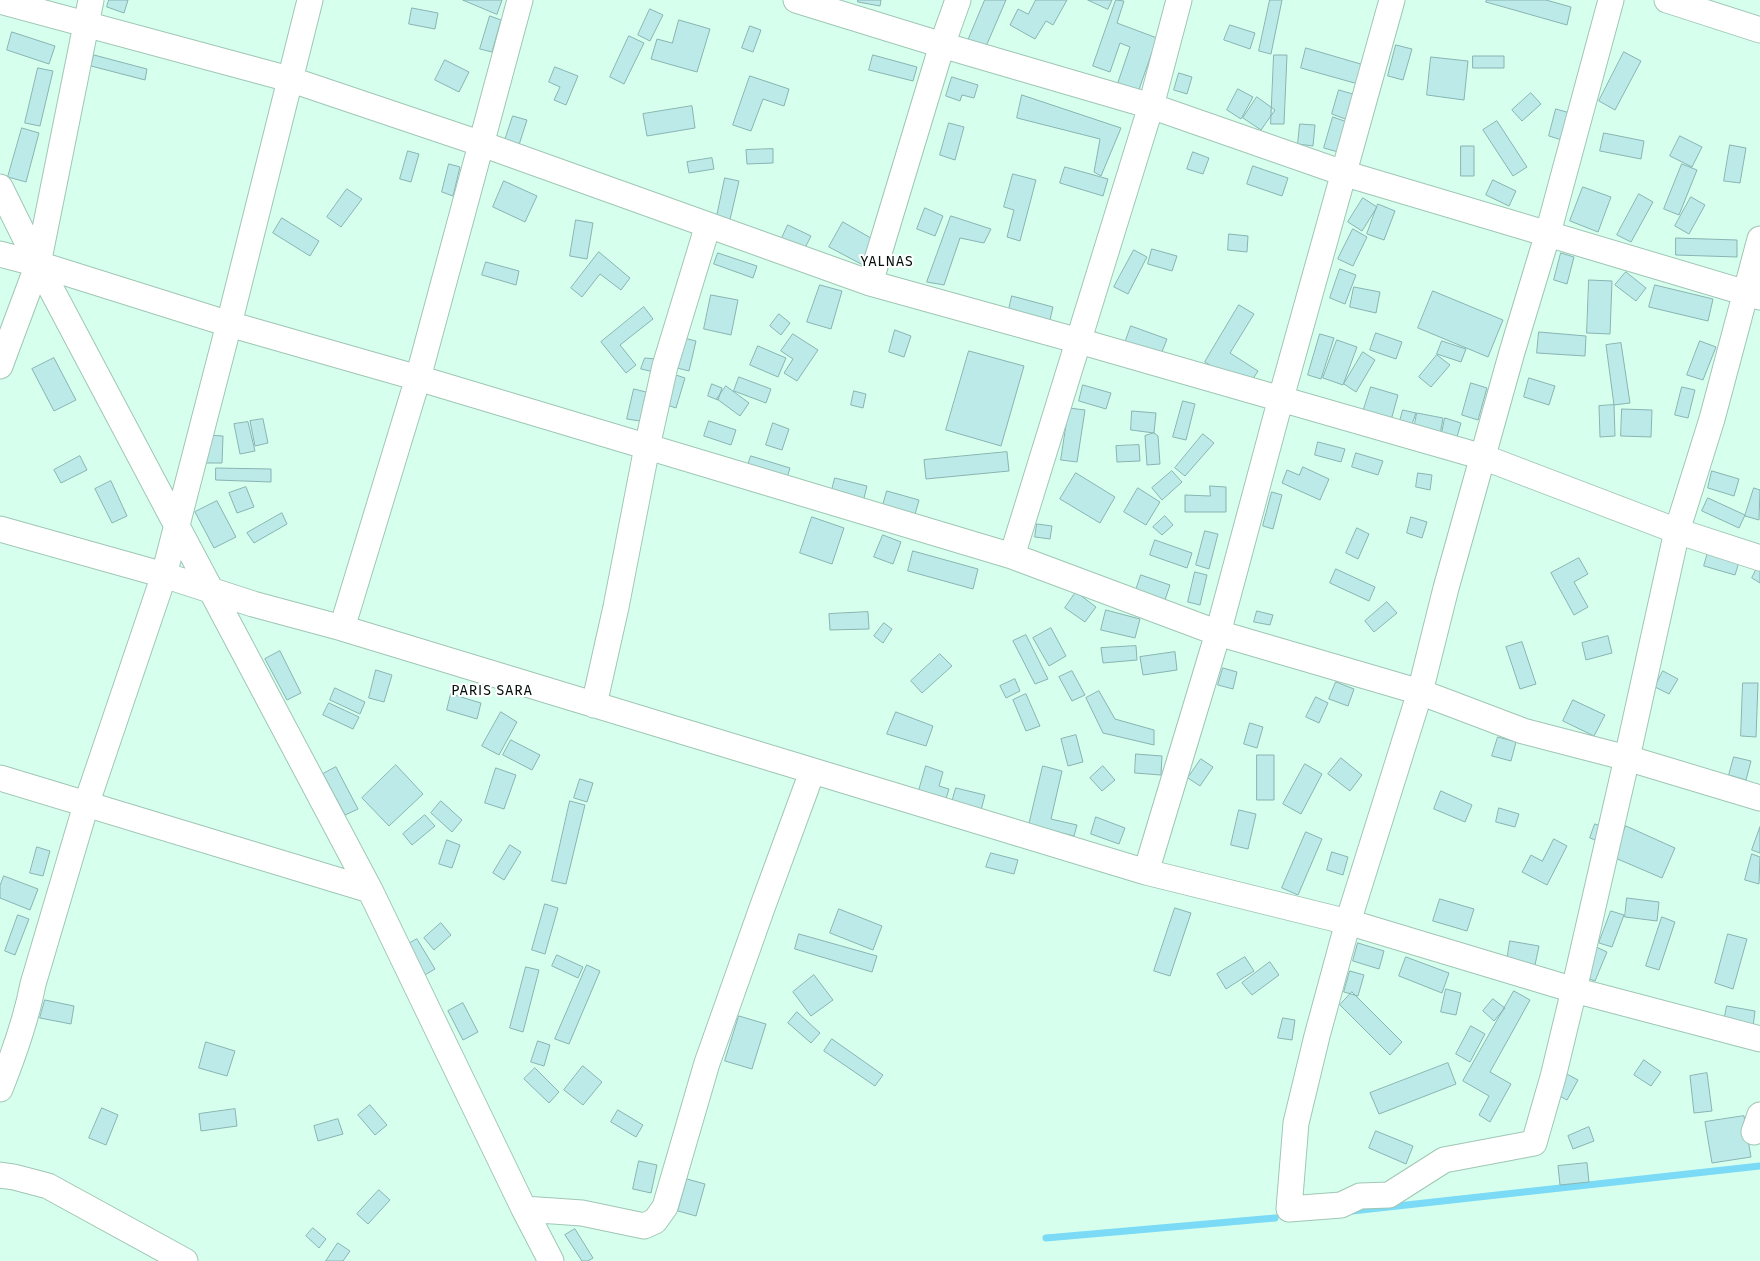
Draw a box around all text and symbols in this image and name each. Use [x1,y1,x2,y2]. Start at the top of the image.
district label: YALNAS [860,254,914,270]
district label: PARIS SARA [450,683,534,699]

